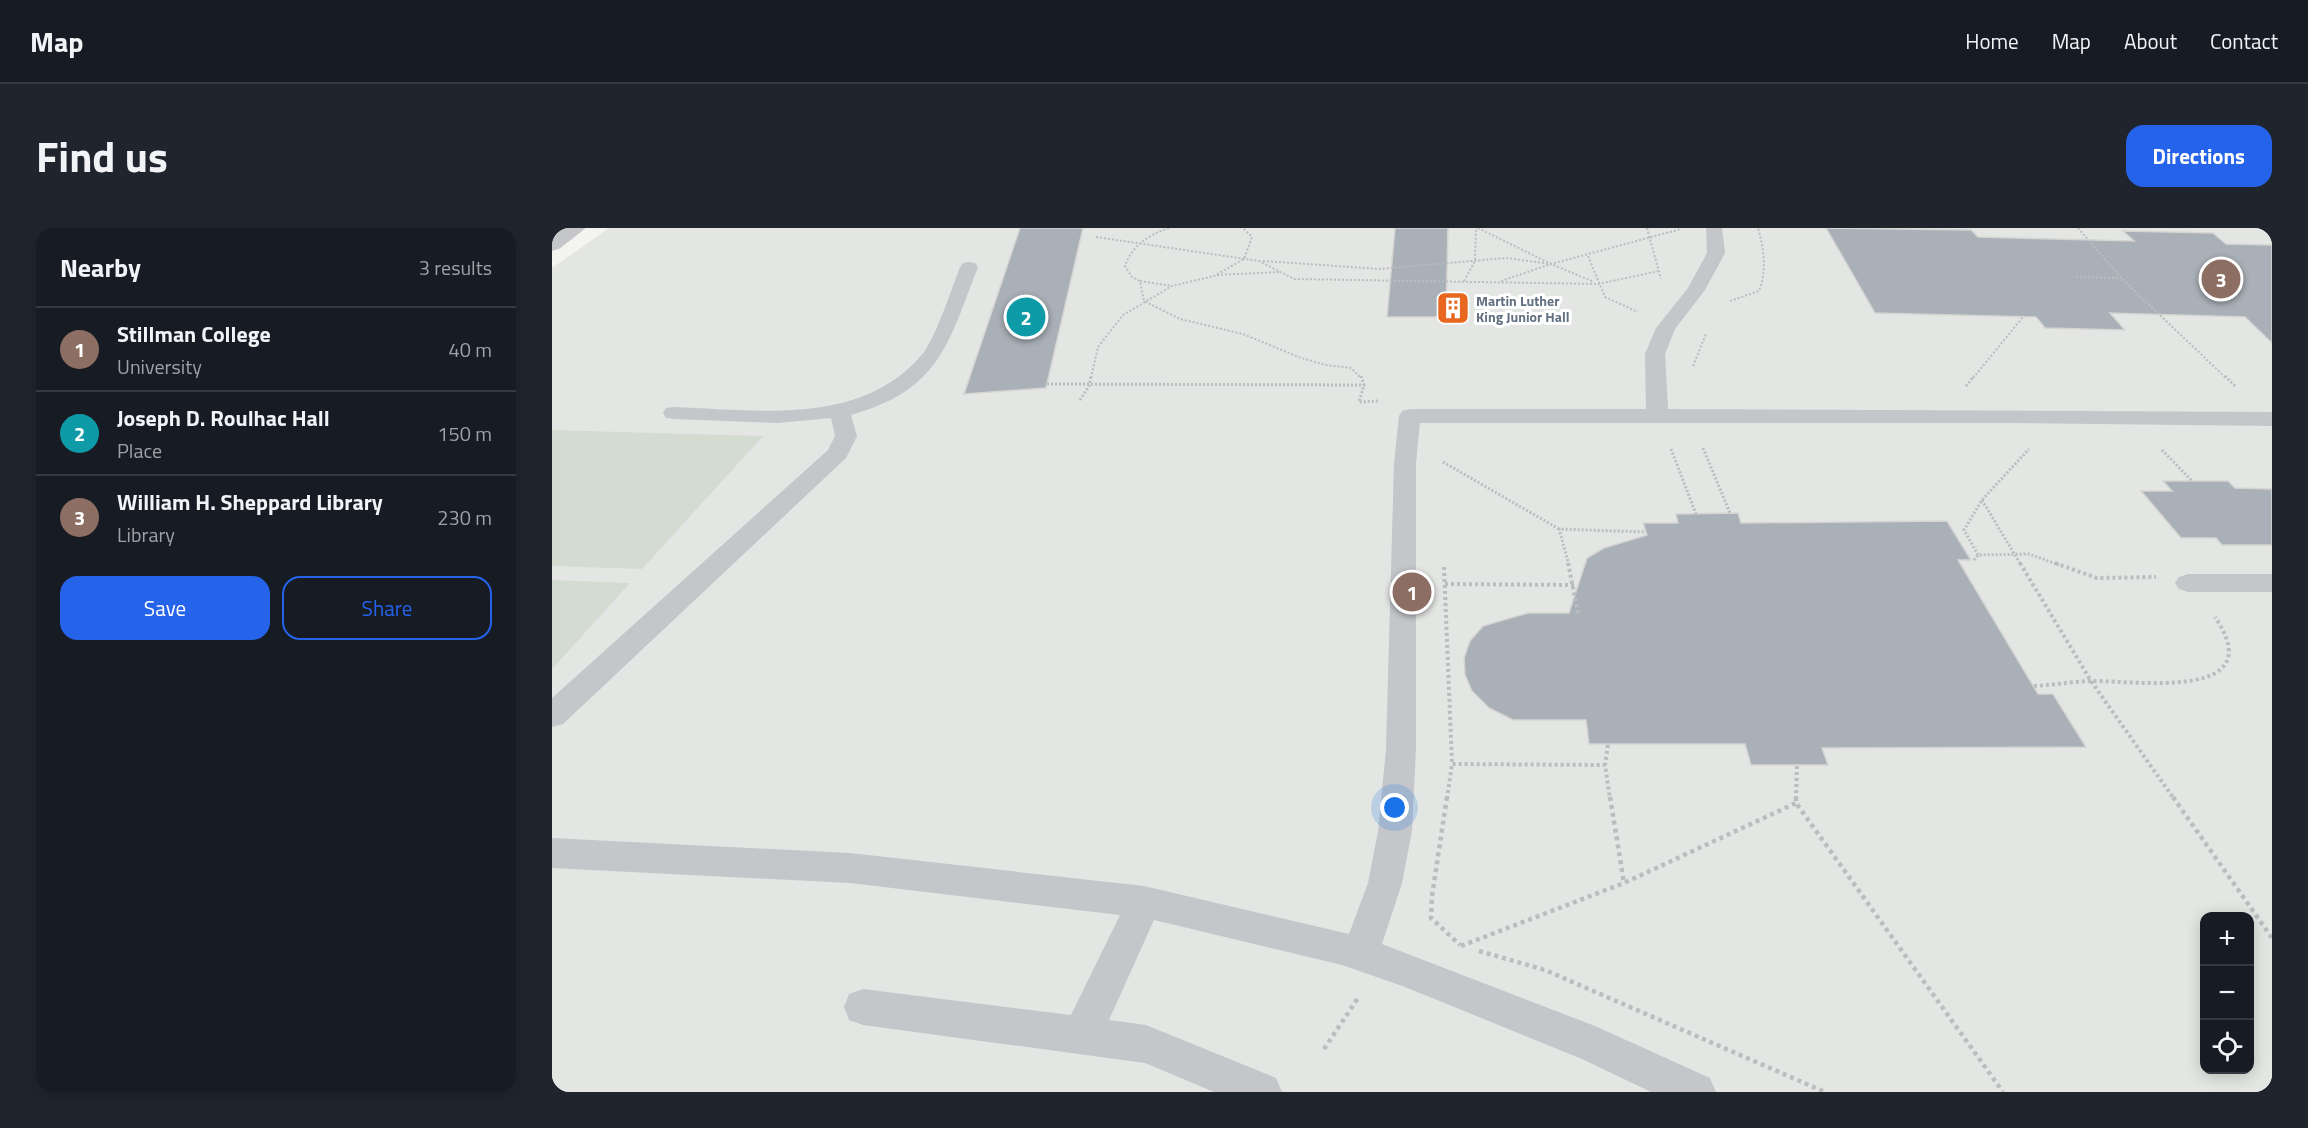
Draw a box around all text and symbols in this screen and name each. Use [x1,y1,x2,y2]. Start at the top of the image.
text: Map [30,20,84,63]
text: Home [1965,25,2019,57]
text: Map [2052,25,2091,57]
text: About [2124,25,2177,57]
text: Contact [2210,25,2278,57]
text: Find us [36,124,168,188]
button: Directions [2126,125,2272,187]
text: Nearby [60,248,141,287]
text: 3 results [419,252,492,283]
pin: 3 [2202,256,2240,302]
building icon: Martin Luther King Junior Hall [1435,290,1471,326]
place label: Martin Luther King Junior Hall [1476,290,1569,327]
pin: 2 [1006,294,1046,340]
text: Stillman College [117,317,271,351]
text: 1 [74,334,85,365]
text: 40 m [448,334,492,365]
text: University [117,351,202,382]
text: Joseph D. Roulhac Hall [117,401,330,435]
text: 2 [74,418,85,449]
text: 150 m [437,418,492,449]
text: Place [117,435,162,466]
text: William H. Sheppard Library [117,485,383,519]
text: 3 [74,502,85,533]
text: 230 m [437,502,492,533]
text: Library [117,519,175,550]
pin: 1 [1392,570,1432,614]
button: Save [60,576,270,640]
button: Share [282,576,492,640]
your location [1380,793,1409,822]
map controls [2200,912,2254,1074]
button: + [2200,912,2254,966]
button: − [2200,966,2254,1020]
button: locate [2200,1020,2254,1074]

